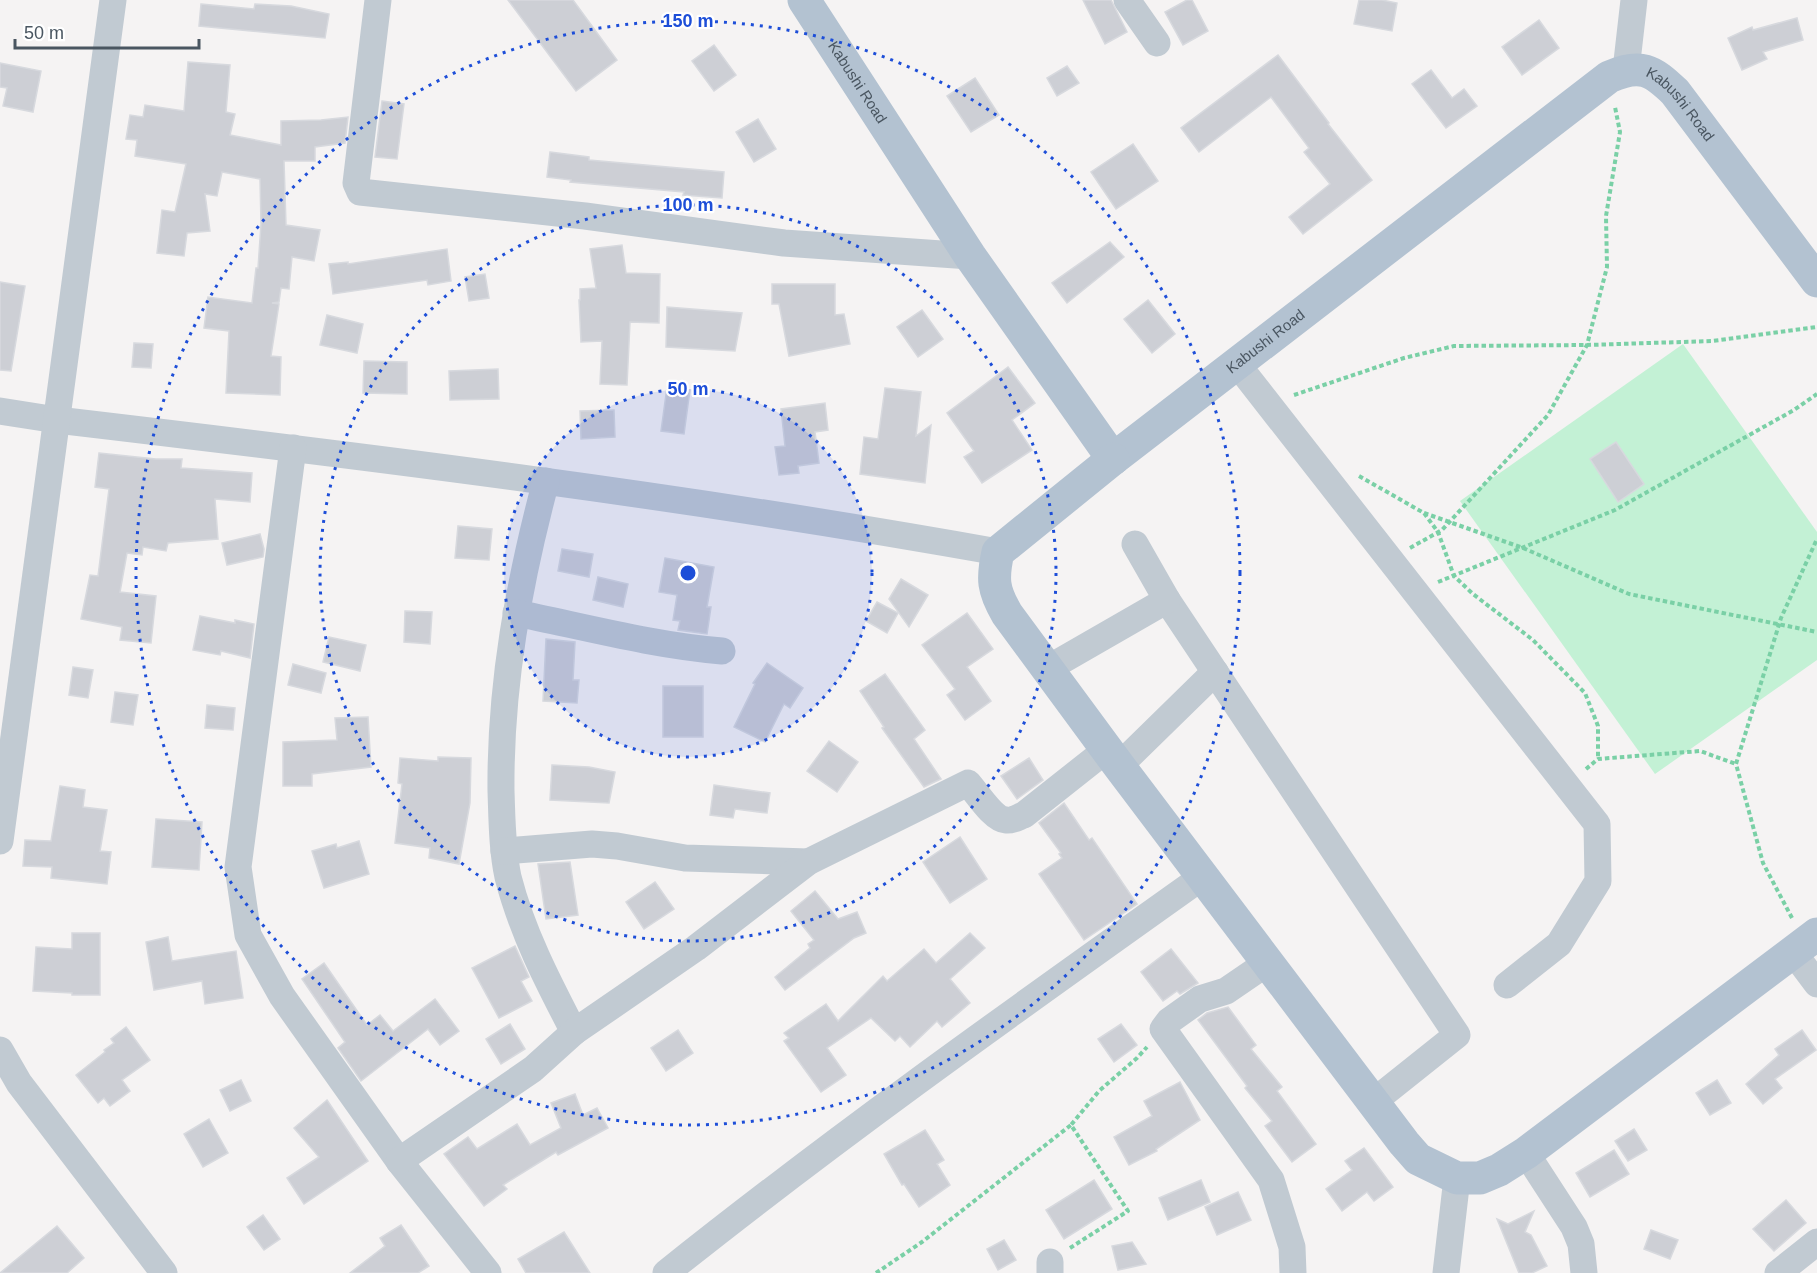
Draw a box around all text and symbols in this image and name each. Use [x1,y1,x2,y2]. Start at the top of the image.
text: 150 m [662,11,714,31]
scale bar [15,12,200,50]
text: 50 m [24,23,64,43]
street label: Kabushi Road [825,38,891,126]
street label: Kabushi Road [1644,63,1718,144]
text: 100 m [662,195,714,215]
street label: Kabushi Road [1223,306,1308,377]
text: 50 m [667,379,709,399]
centre of rings [678,563,698,583]

